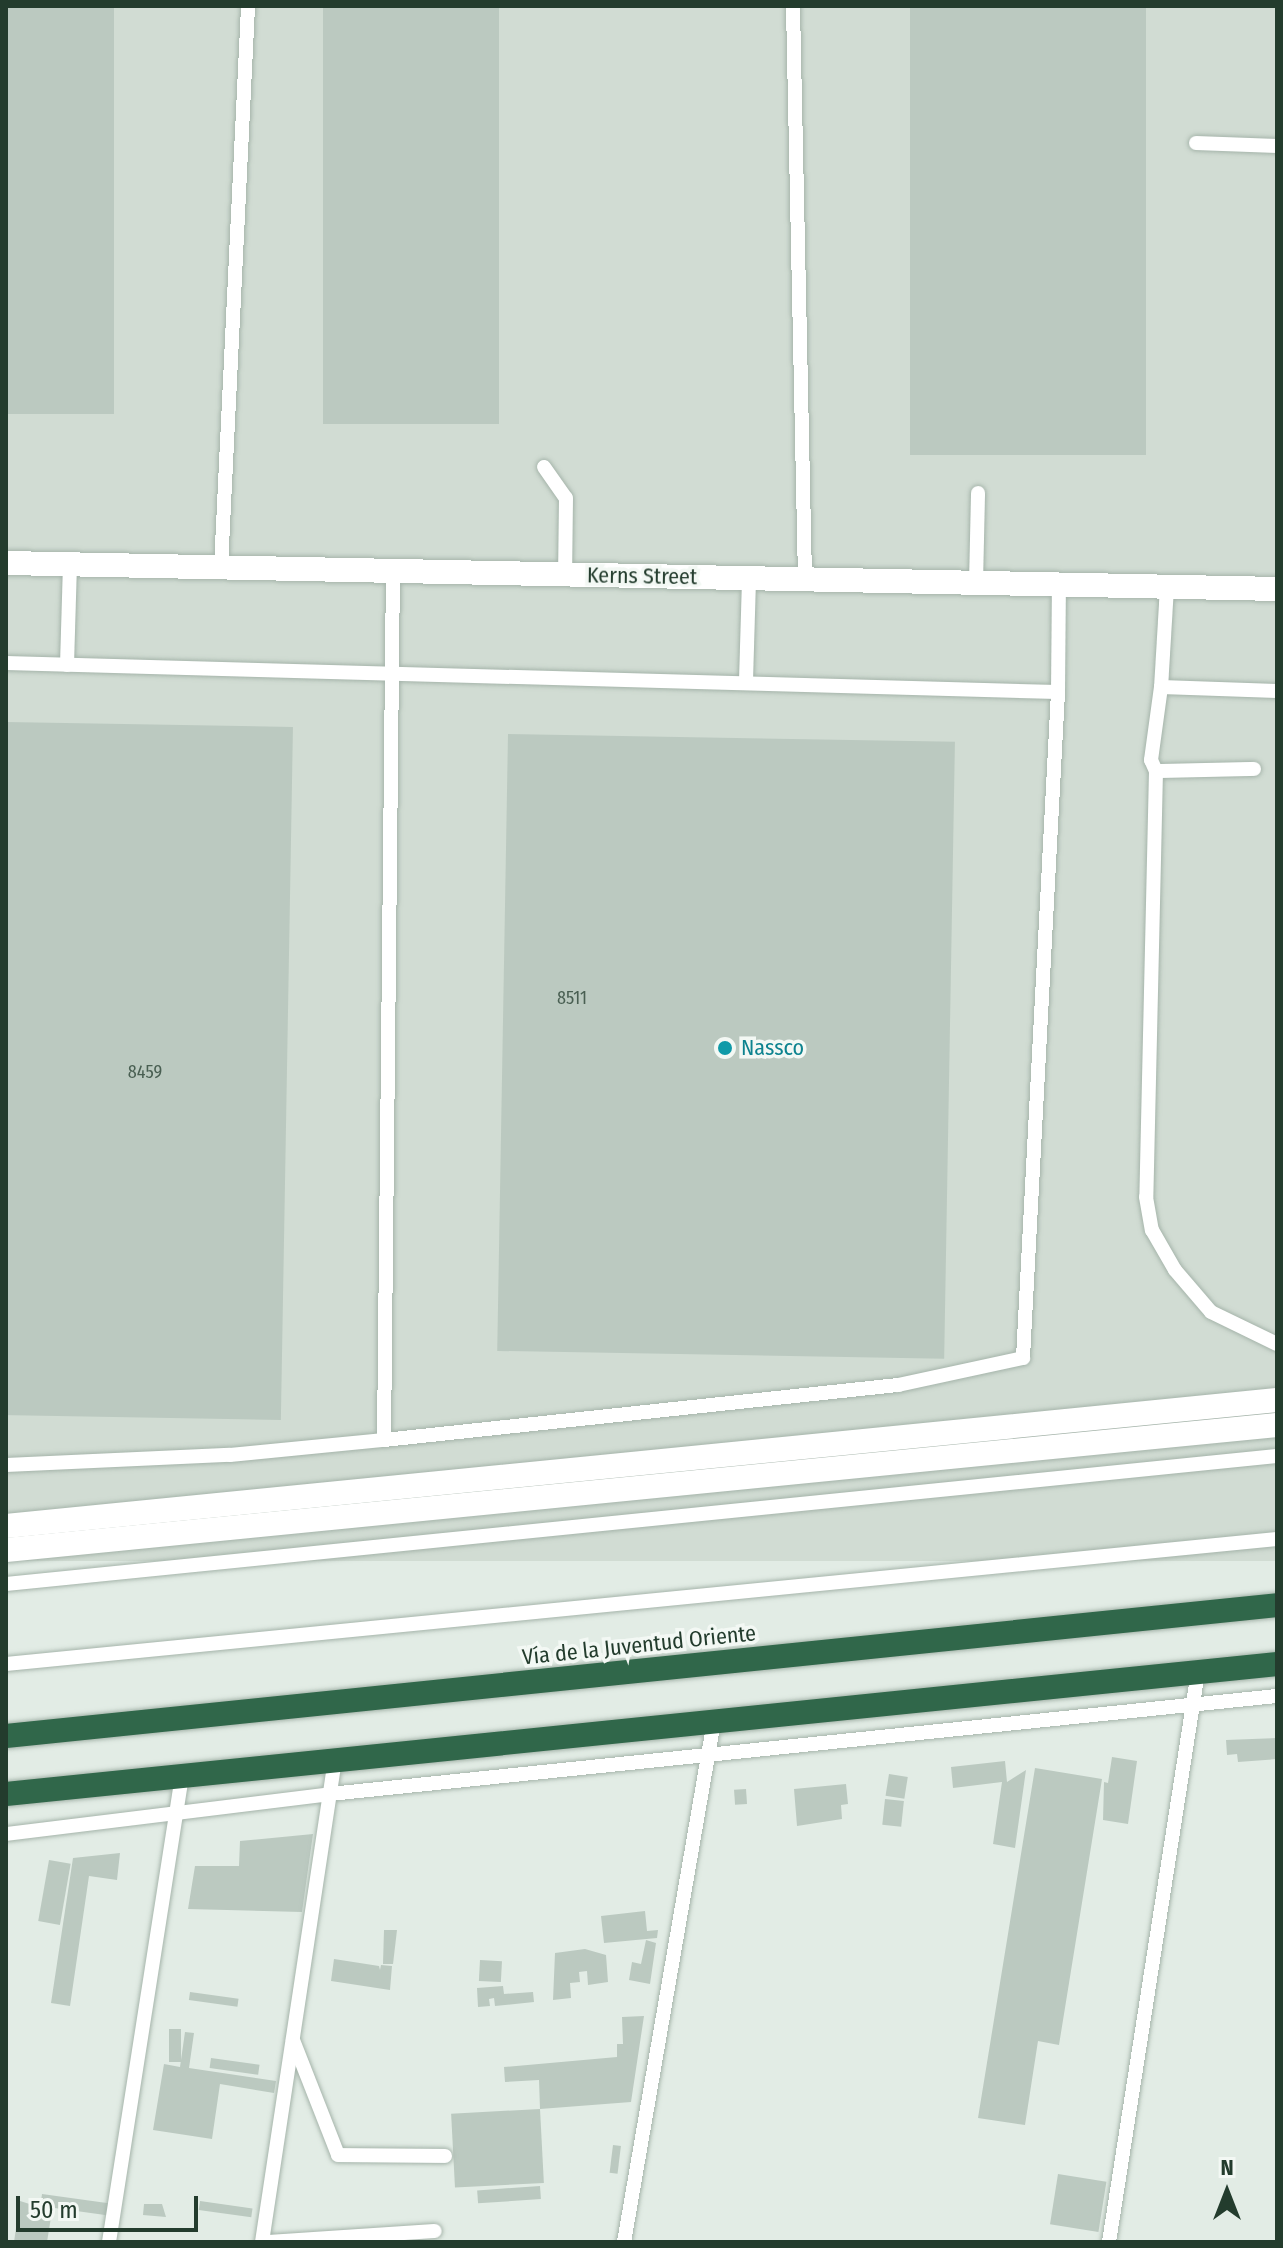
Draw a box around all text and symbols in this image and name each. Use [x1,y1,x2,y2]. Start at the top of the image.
street label: Kerns Street [587,562,697,590]
house number: 8511 [557,987,587,1009]
place label: Nassco [741,1035,804,1061]
marker: Nassco [716,1039,734,1057]
house number: 8459 [128,1061,162,1083]
street label: Vía de la Juventud Oriente [521,1620,757,1670]
north arrow [1187,2152,1267,2232]
text: N [1220,2154,1234,2181]
scale bar [20,2180,202,2230]
text: 50 m [30,2196,78,2224]

